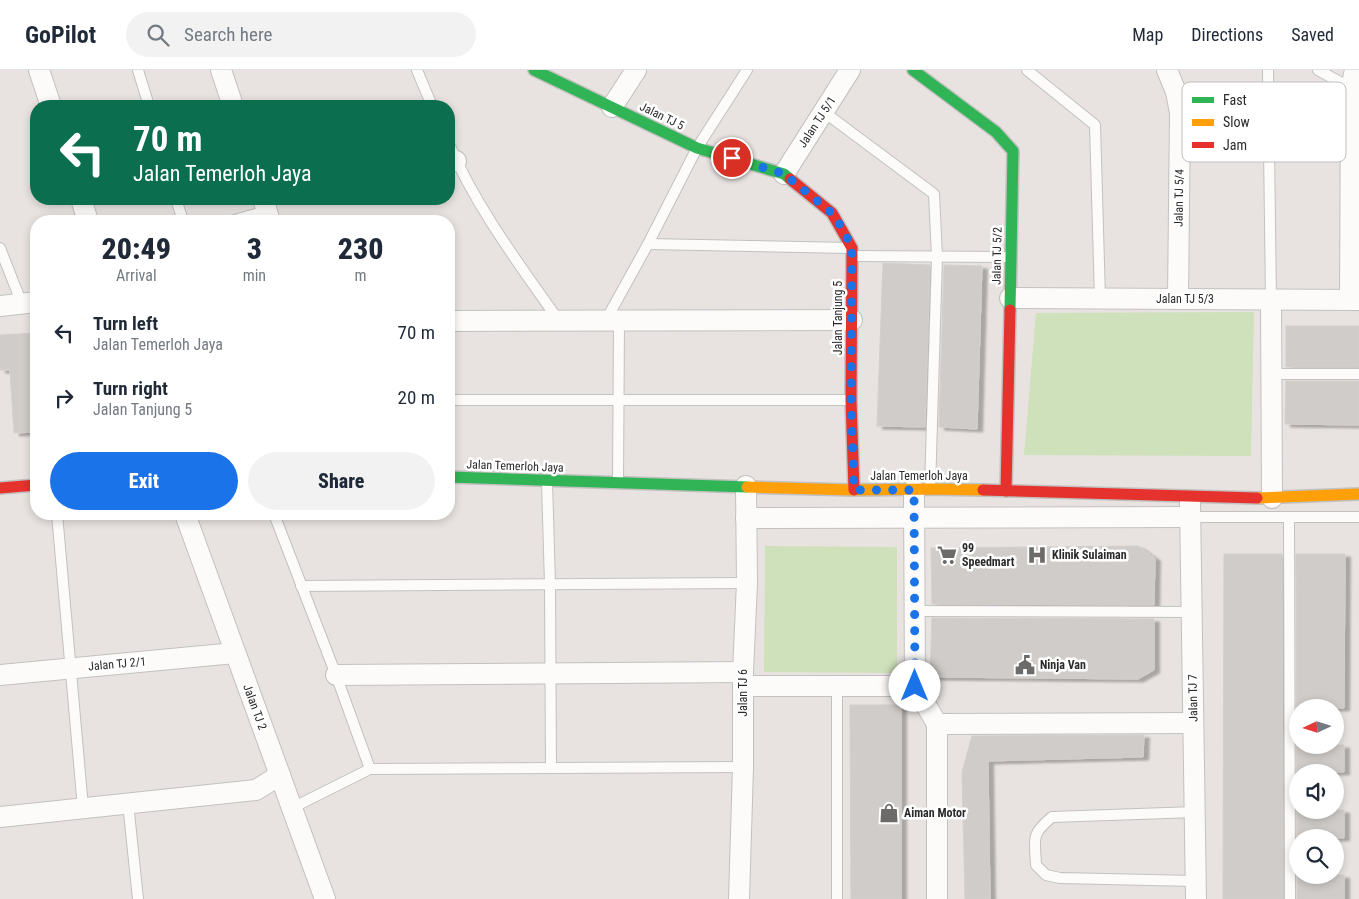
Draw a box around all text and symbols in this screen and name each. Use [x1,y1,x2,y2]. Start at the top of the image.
search box [126,12,476,57]
text: GoPilot [25,21,96,49]
icon: search [144,21,172,49]
text: Search here [184,23,272,46]
text: Map [1132,24,1163,45]
text: Directions [1191,24,1263,45]
text: Saved [1291,24,1334,45]
legend [1182,82,1346,162]
text: Fast [1223,92,1247,108]
street label: Jalan TJ 5/1 [795,94,839,150]
street label: Jalan TJ 5 [637,99,687,133]
text: Slow [1223,114,1250,130]
text: 70 m [133,119,202,160]
icon: left [50,120,115,185]
pin [711,137,753,179]
text: Jam [1223,137,1247,153]
icon: arrive [718,144,746,172]
text: Jalan Temerloh Jaya [133,161,312,186]
street label: Jalan TJ 5/4 [1171,169,1187,227]
street label: Jalan TJ 5/2 [989,227,1005,285]
text: 20:49 [102,231,171,266]
text: 3 [247,231,262,266]
text: 230 [338,231,383,266]
text: Arrival [116,266,157,285]
text: min [243,266,266,285]
text: m [355,266,367,285]
street label: Jalan Tanjung 5 [831,281,845,355]
street label: Jalan TJ 5/3 [1156,292,1214,306]
text: Turn left [93,312,158,335]
icon: left [50,319,78,347]
text: 70 m [398,321,435,344]
text: Jalan Temerloh Jaya [93,335,223,354]
text: Turn right [93,377,168,400]
icon: right [50,384,78,412]
text: 20 m [398,386,435,409]
text: Jalan Tanjung 5 [93,400,192,419]
button: Exit [50,452,238,510]
button: Share [248,452,435,510]
street label: Jalan Temerloh Jaya [466,457,564,475]
street label: Jalan Temerloh Jaya [870,469,968,483]
place label: 99 Speedmart [962,541,1015,569]
supermarket icon: 99 Speedmart [936,544,958,566]
hospital icon: Klinik Sulaiman [1026,544,1048,566]
place label: Klinik Sulaiman [1052,548,1127,562]
street label: Jalan TJ 2/1 [87,654,147,674]
public building icon: Ninja Van [1014,654,1036,676]
place label: Ninja Van [1040,658,1086,672]
position arrow [888,659,940,711]
street label: Jalan TJ 6 [736,669,750,717]
street label: Jalan TJ 7 [1186,674,1200,722]
street label: Jalan TJ 2 [240,682,270,732]
north arrow [1289,699,1344,754]
map controls [1289,699,1344,884]
button: sound [1289,764,1344,819]
shop icon: Aiman Motor [878,802,900,824]
place label: Aiman Motor [904,806,966,820]
button: search [1289,829,1344,884]

